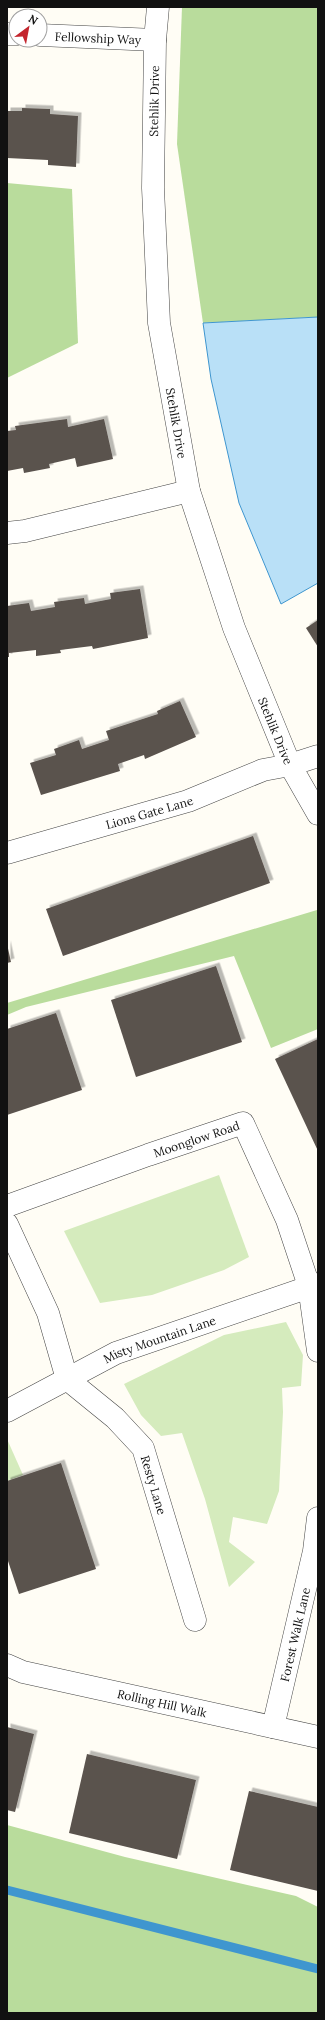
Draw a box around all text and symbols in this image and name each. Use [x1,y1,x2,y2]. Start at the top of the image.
north arrow [8,8,48,48]
text: N [26,11,41,28]
street label: Fellowship Way [54,28,142,47]
street label: Stehlik Drive [146,65,162,137]
street label: Stehlik Drive [163,387,191,460]
street label: Stehlik Drive [255,695,297,767]
street label: Lions Gate Lane [104,792,196,832]
street label: Moonglow Road [151,1117,241,1160]
street label: Misty Mountain Lane [100,1312,218,1366]
street label: Resty Lane [138,1453,170,1517]
street label: Forest Walk Lane [276,1585,313,1683]
street label: Rolling Hill Walk [116,1686,209,1720]

